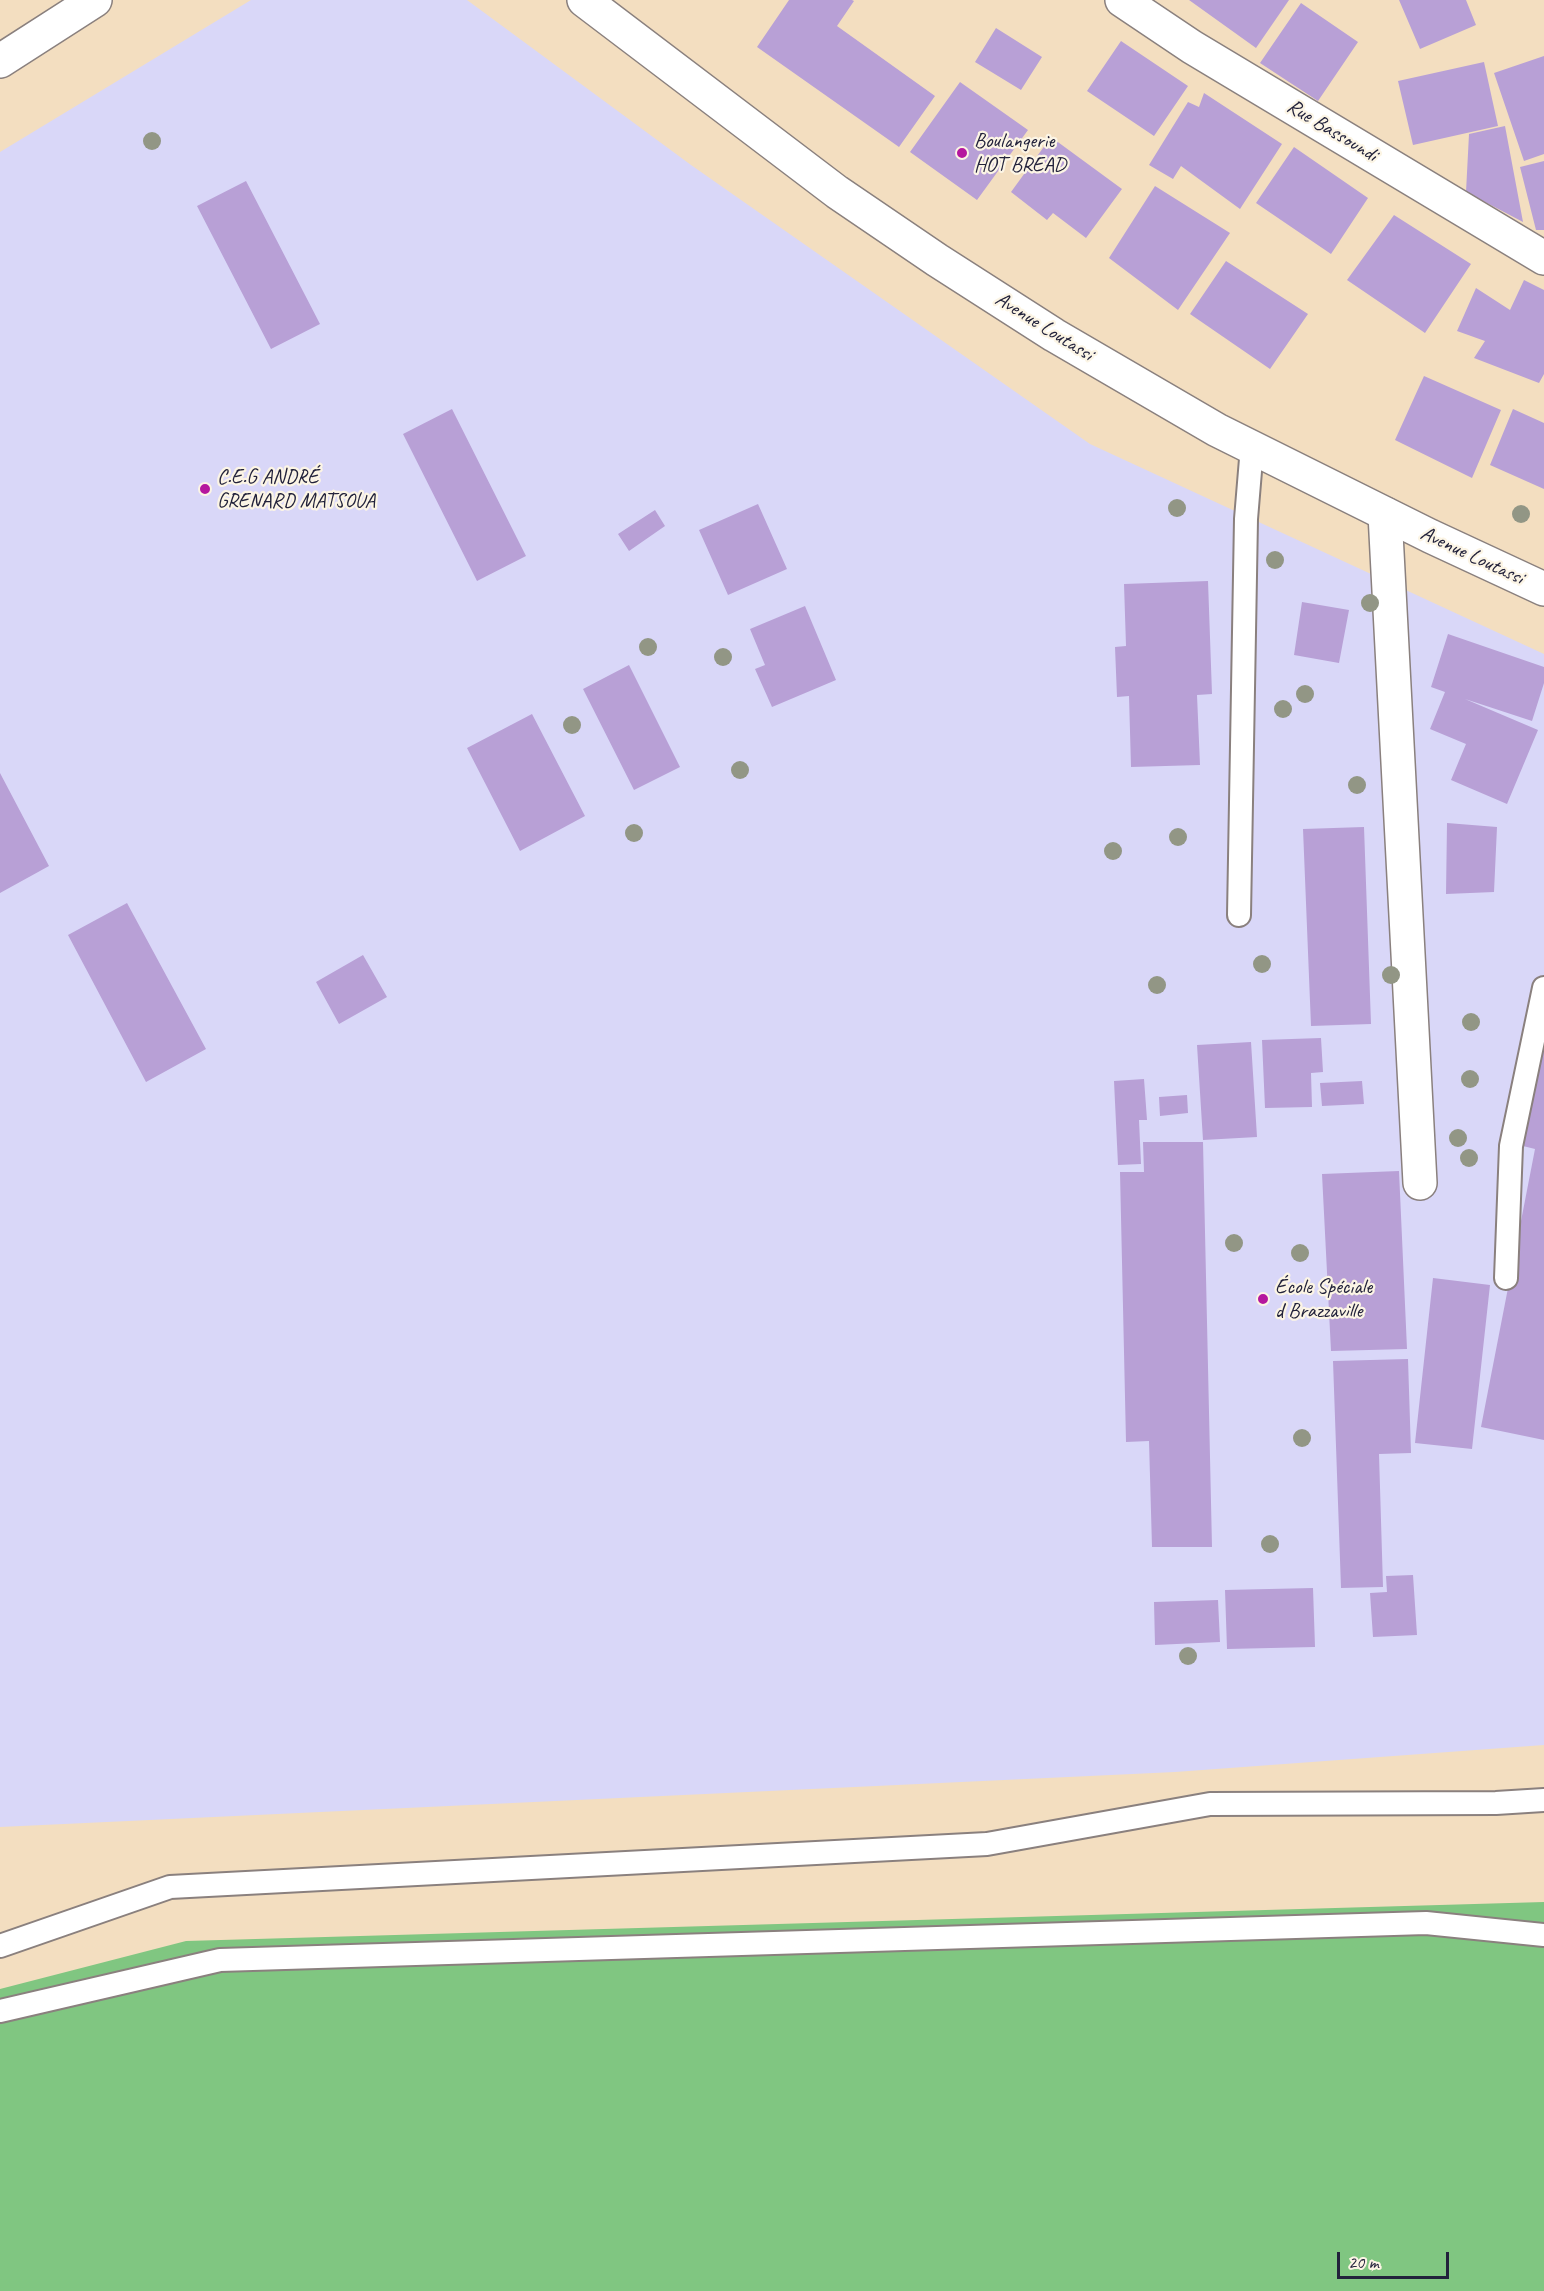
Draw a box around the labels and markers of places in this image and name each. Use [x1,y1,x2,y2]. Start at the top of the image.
place label: Boulangerie HOT BREAD [974,128,1066,178]
marker: Boulangerie HOT BREAD [955,146,969,160]
place label: C.E.G ANDRÉ GRENARD MATSOUA [217,464,375,514]
marker: C.E.G ANDRÉ GRENARD MATSOUA [198,482,212,496]
place label: École Spéciale d Brazzaville [1275,1274,1372,1324]
marker: École Spéciale d Brazzaville [1256,1292,1270,1306]

